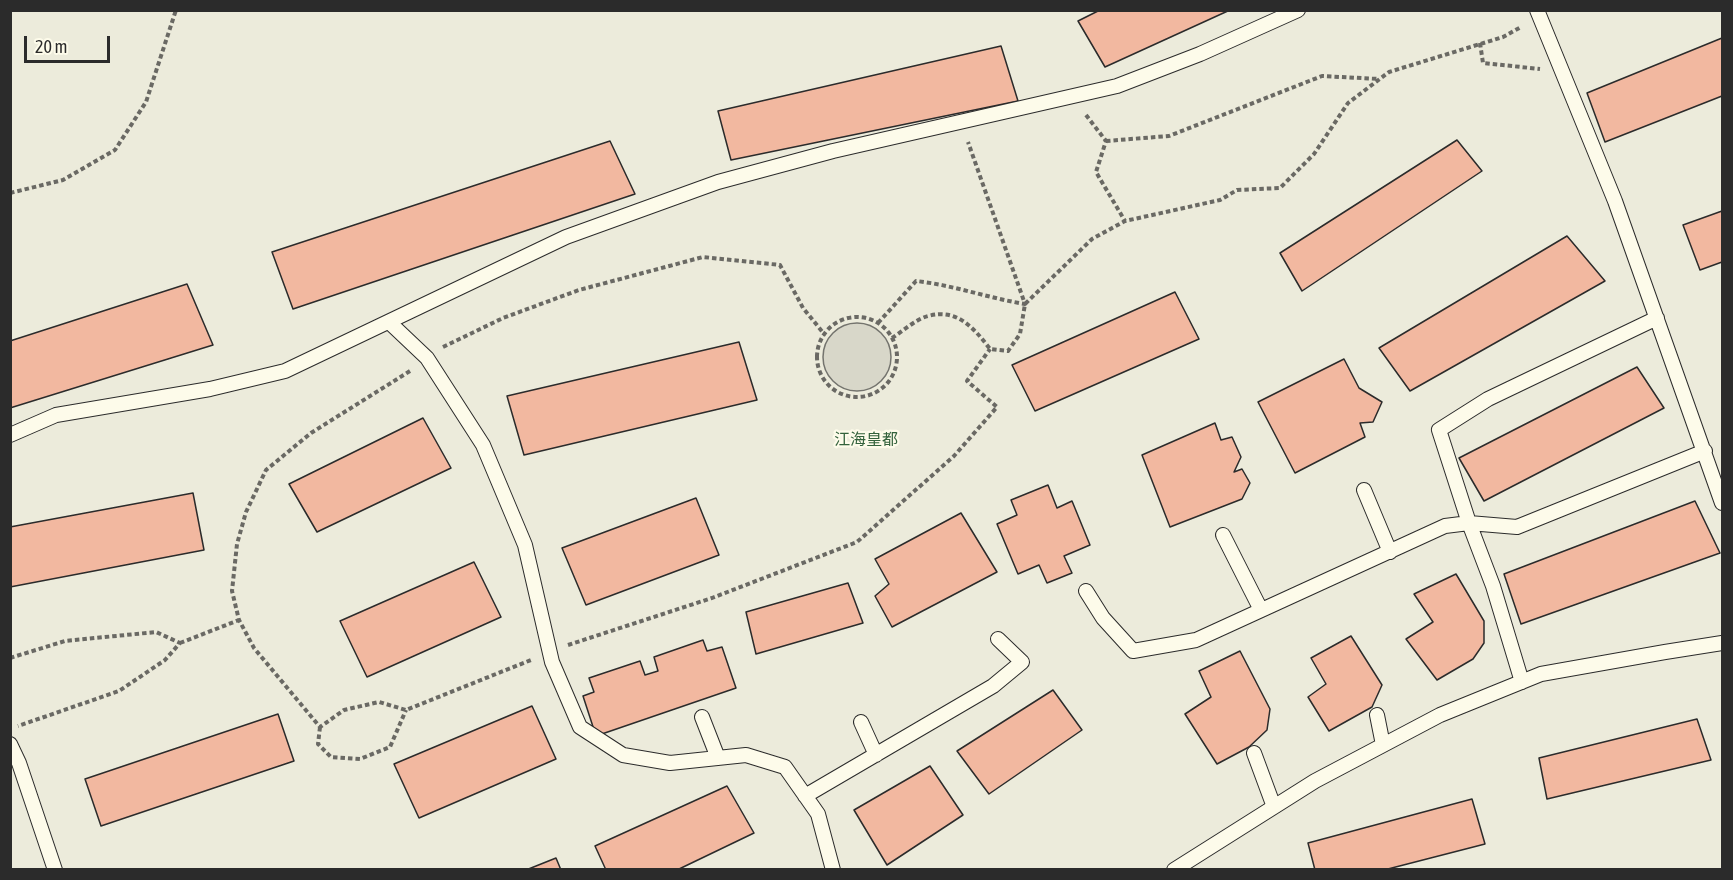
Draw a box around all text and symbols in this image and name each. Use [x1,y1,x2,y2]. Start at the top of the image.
scale bar [27,24,112,62]
text: 20 m [35,36,67,57]
park label: 江海皇都 [834,430,898,450]

